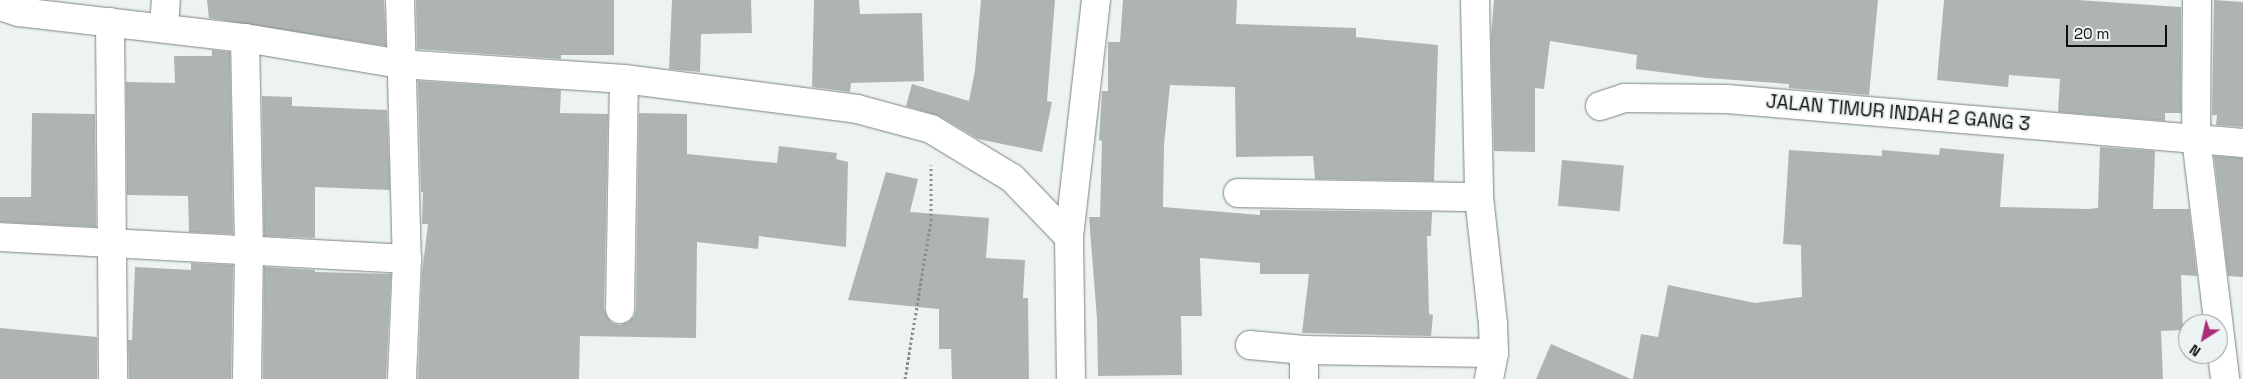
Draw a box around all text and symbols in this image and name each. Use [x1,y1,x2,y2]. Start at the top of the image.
scale bar [2068,15,2169,47]
text: 20 m [2074,24,2109,43]
street label: JALAN TIMUR INDAH 2 GANG 3 [1765,90,2031,136]
north arrow [2178,314,2228,364]
text: N [2186,340,2204,361]

